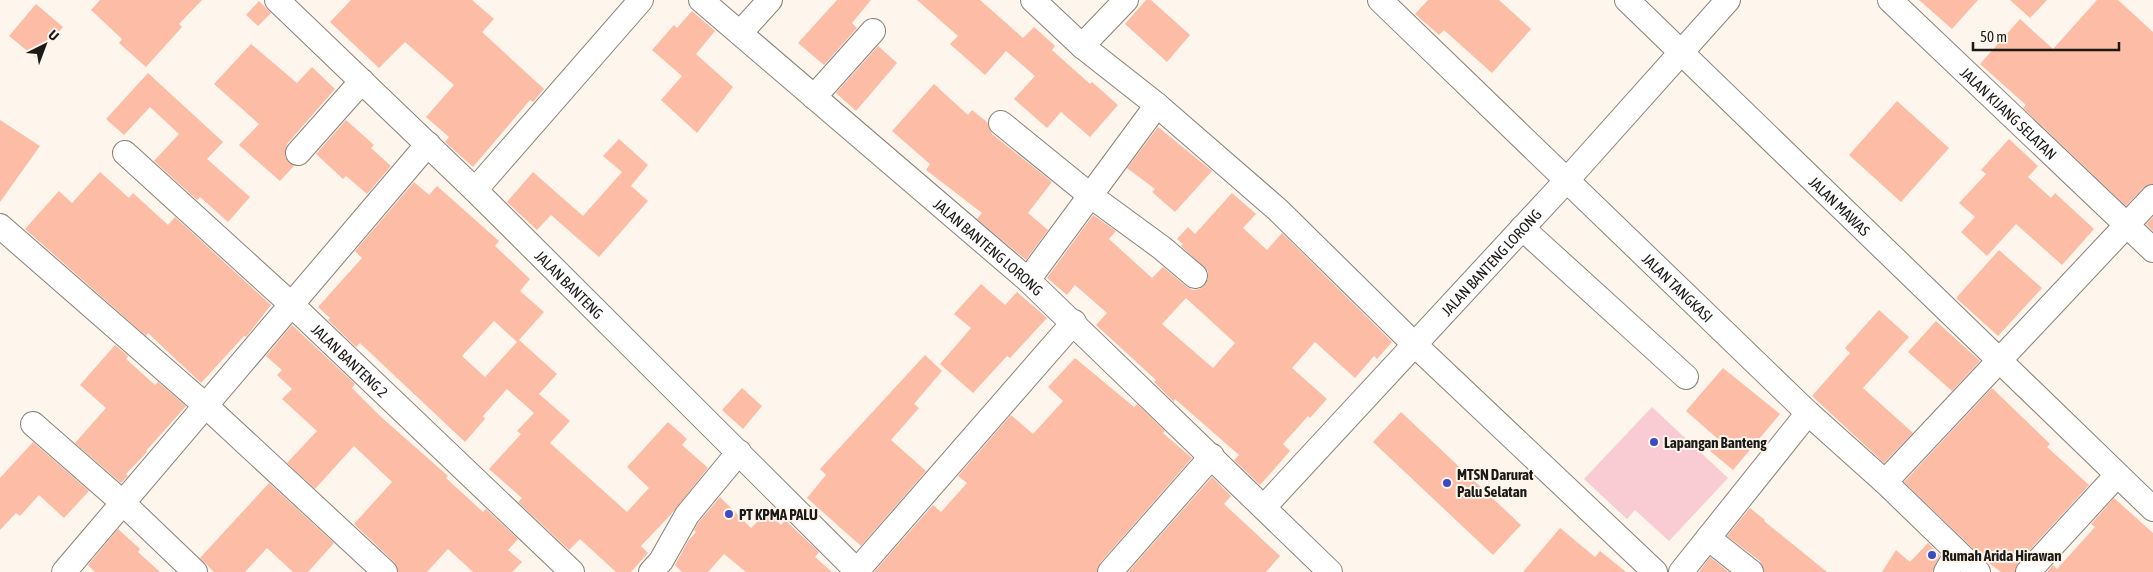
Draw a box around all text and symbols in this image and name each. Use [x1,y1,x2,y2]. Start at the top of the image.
north arrow [20,20,70,70]
scale bar [1973,20,2119,52]
text: U [45,27,62,44]
text: 50 m [1980,28,2007,45]
street label: JALAN KIJANG SELATAN [1957,63,2060,163]
street label: JALAN MAWAS [1806,173,1874,239]
street label: JALAN BANTENG LORONG [931,195,1047,299]
street label: JALAN BANTENG LORONG [1438,205,1544,319]
street label: JALAN BANTENG [532,247,607,322]
street label: JALAN TANGKASI [1639,250,1717,325]
street label: JALAN BANTENG 2 [309,320,392,400]
place label: Lapangan Banteng [1664,434,1767,451]
marker: Lapangan Banteng [1648,436,1660,448]
place label: MTSN Darurat Palu Selatan [1457,466,1534,500]
marker: MTSN Darurat Palu Selatan [1441,477,1453,489]
place label: PT KPMA PALU [739,506,818,523]
marker: PT KPMA PALU [723,508,735,520]
place label: Rumah Arida Hirawan [1942,547,2062,564]
marker: Rumah Arida Hirawan [1926,549,1938,561]

